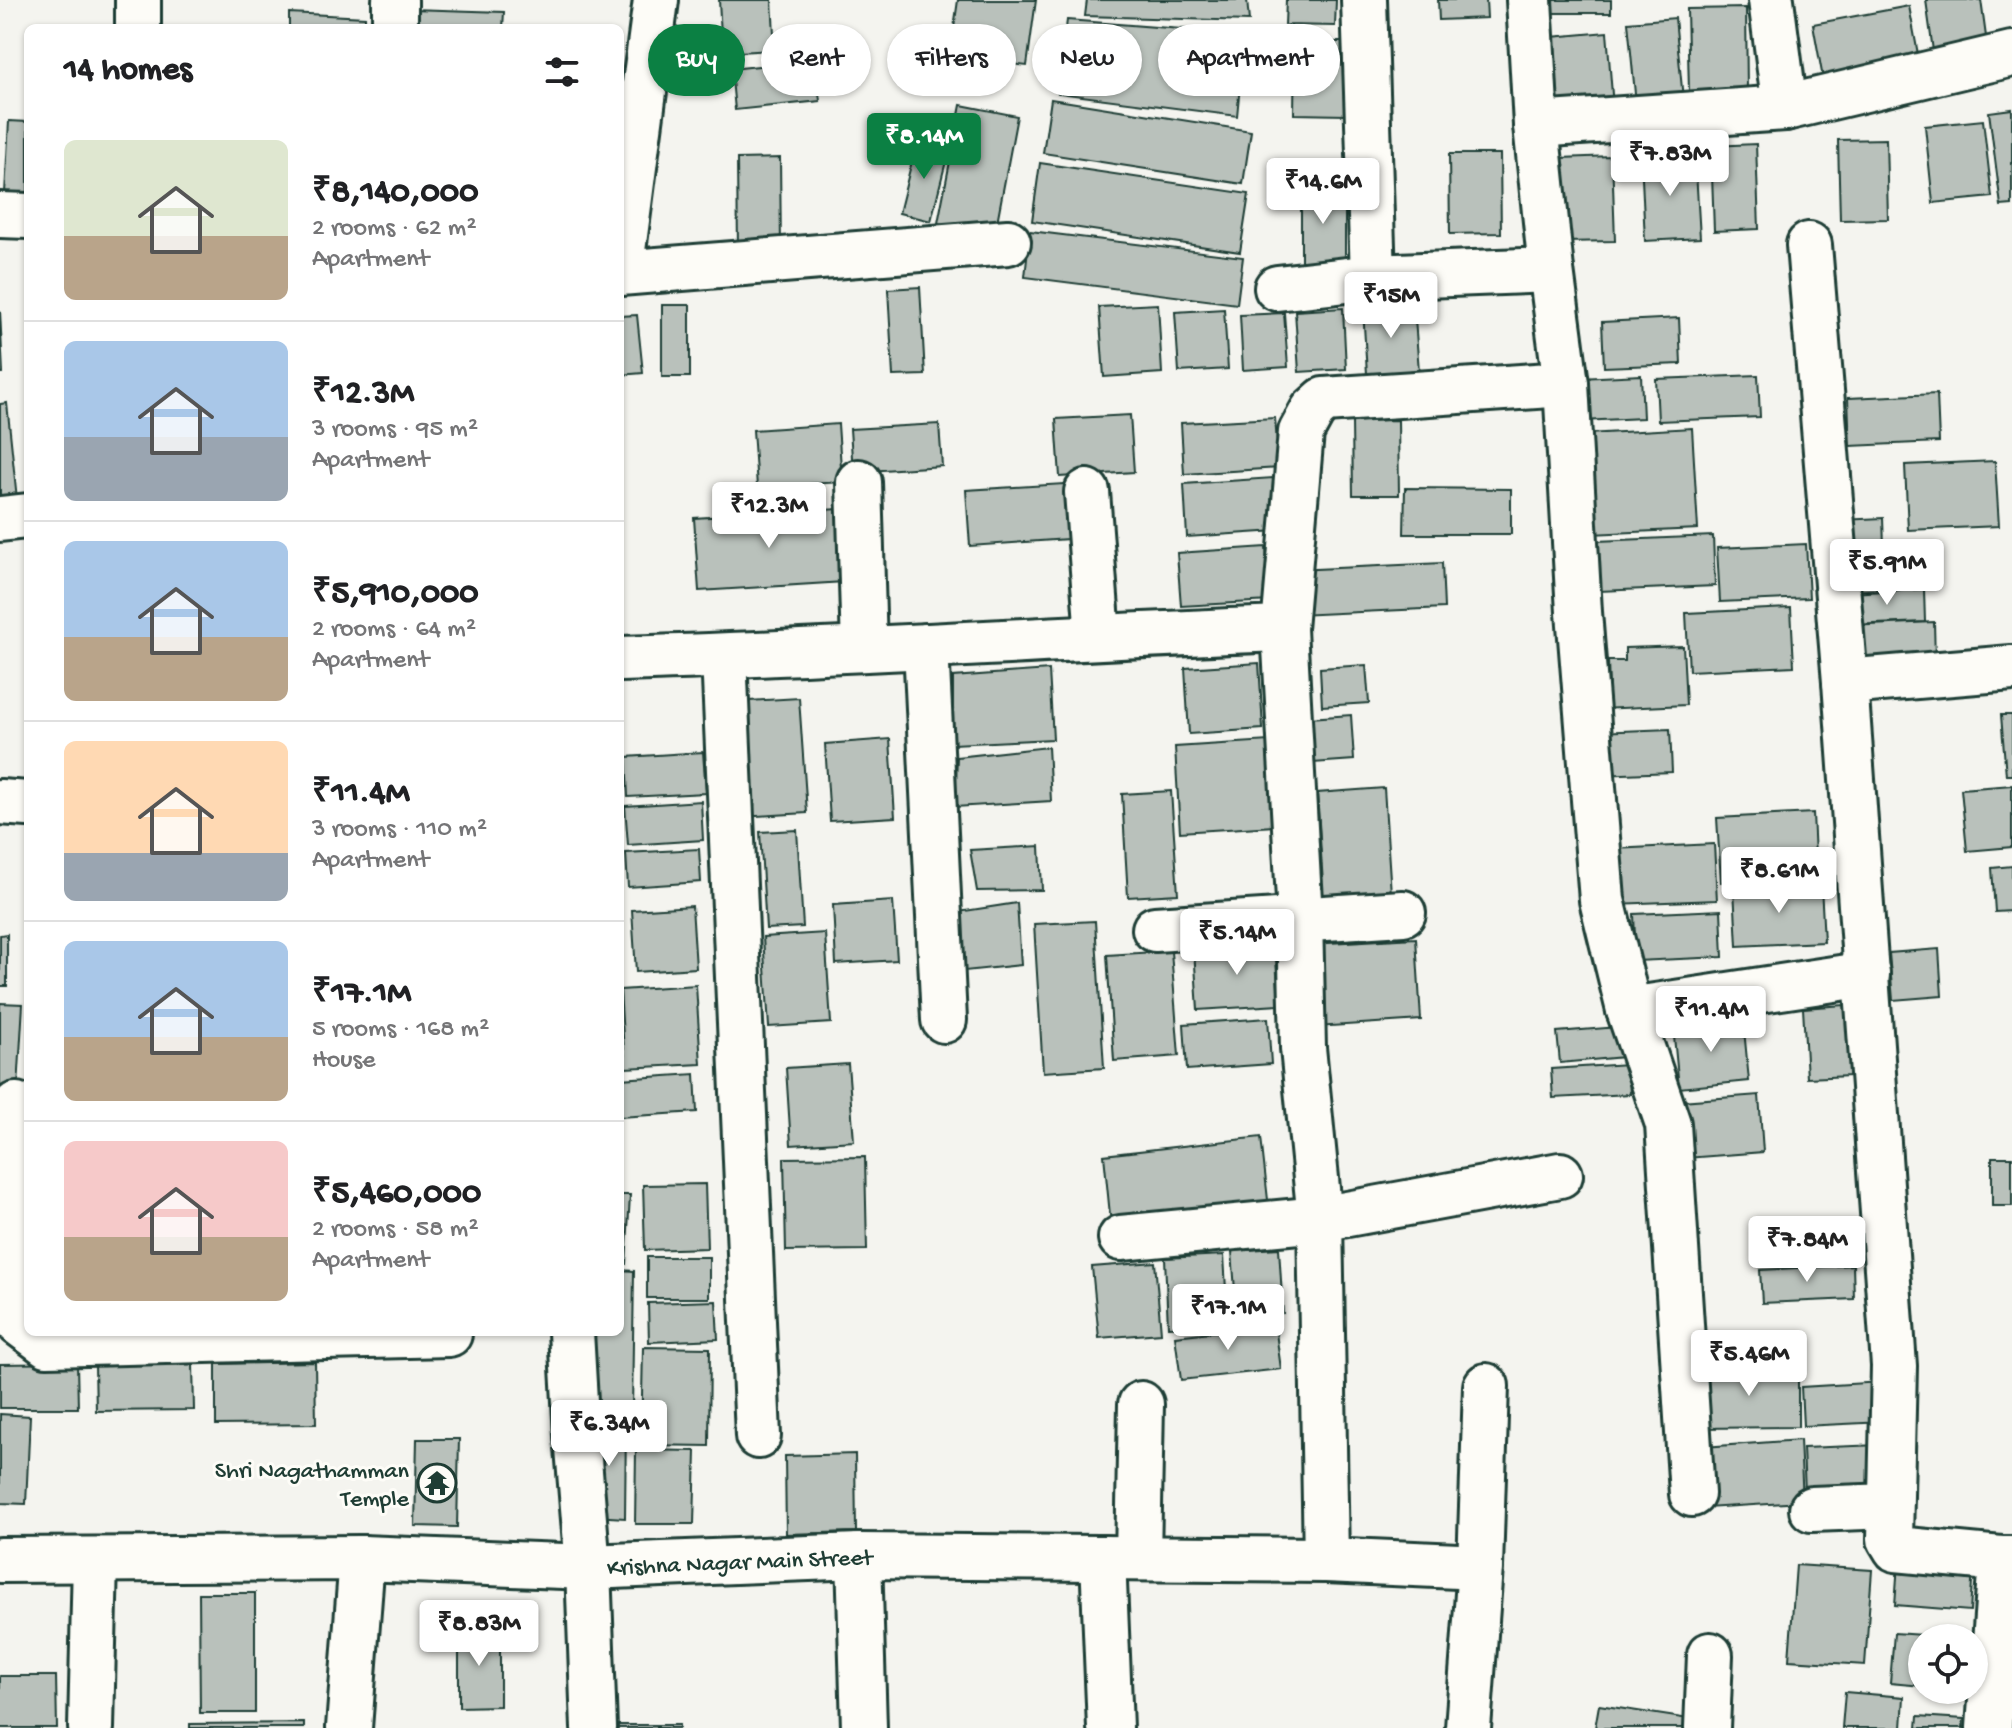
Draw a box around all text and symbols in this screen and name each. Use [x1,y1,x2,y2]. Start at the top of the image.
chip: Buy [648,24,745,96]
chip: Rent [761,24,871,96]
chip: Filters [887,24,1016,96]
chip: New [1032,24,1142,96]
chip: Apartment [1158,24,1340,96]
icon: filters [540,50,584,94]
text: 14 homes [64,52,192,92]
pin: ₹8.14M [859,113,989,181]
text: ₹8.14M [885,123,963,154]
pin: ₹7.83M [1605,130,1735,198]
text: ₹7.83M [1629,140,1711,171]
pin: ₹14.6M [1258,158,1388,226]
text: ₹14.6M [1284,168,1362,199]
icon: home [128,172,224,268]
text: ₹8,140,000 [312,174,478,214]
text: 2 rooms · 62 m² [312,214,476,245]
text: Apartment [312,245,429,276]
pin: ₹15M [1344,272,1438,340]
text: ₹15M [1362,282,1420,313]
icon: home [128,373,224,469]
text: ₹12.3M [312,375,414,415]
text: 3 rooms · 95 m² [312,415,478,446]
text: Apartment [312,446,429,477]
pin: ₹12.3M [704,482,834,550]
text: ₹12.3M [730,492,808,523]
pin: ₹5.91M [1822,539,1952,607]
text: ₹5.91M [1848,549,1926,580]
icon: home [128,573,224,669]
text: ₹5,910,000 [312,575,479,615]
text: 2 rooms · 64 m² [312,615,476,646]
text: Apartment [312,646,429,677]
icon: home [128,773,224,869]
text: ₹11.4M [312,775,409,815]
text: 3 rooms · 110 m² [312,815,487,846]
text: Apartment [312,846,429,877]
pin: ₹8.61M [1714,847,1844,915]
text: ₹8.61M [1740,857,1819,888]
pin: ₹5.14M [1172,909,1302,977]
text: ₹5.14M [1198,919,1276,950]
icon: home [128,973,224,1069]
text: ₹17.1M [312,975,411,1015]
pin: ₹11.4M [1646,986,1776,1054]
text: ₹11.4M [1674,996,1748,1027]
text: 5 rooms · 168 m² [312,1015,489,1046]
text: House [312,1046,376,1077]
icon: home [128,1173,224,1269]
text: ₹5,460,000 [312,1175,481,1215]
text: 2 rooms · 58 m² [312,1215,478,1246]
pin: ₹7.84M [1742,1216,1872,1284]
text: ₹7.84M [1766,1226,1848,1257]
text: Apartment [312,1246,429,1277]
pin: ₹17.1M [1163,1284,1293,1352]
text: ₹17.1M [1190,1294,1266,1325]
pin: ₹5.46M [1684,1330,1814,1398]
text: ₹5.46M [1709,1340,1789,1371]
pin: ₹6.34M [544,1400,674,1468]
text: ₹6.34M [569,1410,649,1441]
place label: Shri Nagathamman Temple [215,1458,410,1515]
temple icon: Shri Nagathamman Temple [416,1462,458,1504]
street label: Krishna Nagar Main Street [607,1545,875,1584]
pin: ₹8.83M [414,1600,544,1668]
text: ₹8.83M [437,1610,521,1641]
map controls [1908,1624,1988,1704]
button: locate [1908,1624,1988,1704]

